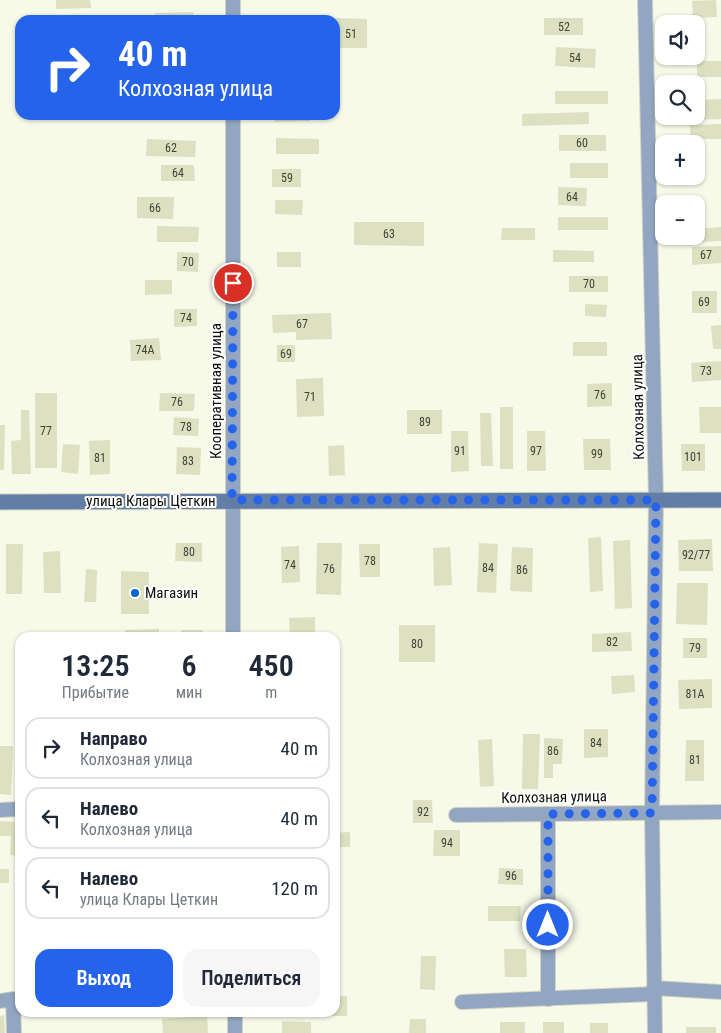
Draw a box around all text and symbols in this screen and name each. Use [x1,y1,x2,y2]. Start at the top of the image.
map controls [655,15,705,245]
button: sound [655,15,705,65]
house number: 52 [558,20,570,34]
house number: 51 [345,27,357,41]
text: 40 m [118,34,187,75]
icon: right [35,35,100,100]
house number: 54 [569,51,581,65]
button: search [655,75,705,125]
text: Колхозная улица [118,76,273,101]
button: + [655,135,705,185]
house number: 60 [576,136,588,150]
house number: 62 [165,141,177,155]
house number: 64 [172,166,184,180]
house number: 59 [281,171,293,185]
house number: 64 [566,190,578,204]
button: − [655,195,705,245]
house number: 66 [149,201,161,215]
house number: 63 [383,227,395,241]
house number: 67 [700,248,712,262]
house number: 70 [182,255,194,269]
pin [212,262,254,304]
icon: arrive [219,269,247,297]
house number: 70 [583,277,595,291]
house number: 69 [698,295,710,309]
house number: 74 [180,311,192,325]
house number: 67 [296,317,308,331]
street label: Кооперативная улица [207,323,225,459]
house number: 74А [136,343,154,357]
house number: 69 [280,347,292,361]
street label: Колхозная улица [628,354,648,460]
house number: 73 [700,364,712,378]
house number: 76 [594,388,606,402]
house number: 71 [304,390,316,404]
house number: 76 [171,395,183,409]
house number: 89 [419,415,431,429]
house number: 78 [180,420,192,434]
house number: 77 [40,424,52,438]
house number: 91 [454,444,466,458]
house number: 97 [530,444,542,458]
house number: 99 [591,447,603,461]
house number: 101 [684,450,702,464]
house number: 81 [94,451,106,465]
house number: 83 [182,454,194,468]
street label: улица Клары Цеткин [86,492,216,510]
house number: 80 [183,545,195,559]
house number: 92/77 [682,548,710,562]
house number: 78 [364,554,376,568]
house number: 74 [284,558,296,572]
house number: 84 [482,561,494,575]
house number: 76 [323,562,335,576]
house number: 86 [516,563,528,577]
place label: Магазин [145,584,198,602]
marker: Магазин [129,587,141,599]
house number: 82 [606,635,618,649]
house number: 80 [411,637,423,651]
house number: 79 [689,641,701,655]
text: 13:25 [61,648,129,683]
text: 6 [181,648,197,683]
text: 450 [249,648,294,683]
text: Прибытие [62,683,129,702]
text: мин [176,683,202,702]
text: m [265,683,277,702]
house number: 81А [686,687,704,701]
text: Направо [80,727,147,750]
icon: right [37,734,65,762]
house number: 84 [590,736,602,750]
text: 40 m [281,737,318,760]
house number: 86 [547,744,559,758]
text: Колхозная улица [80,750,193,769]
house number: 81 [689,753,701,767]
street label: Колхозная улица [501,787,607,807]
text: Налево [80,797,138,820]
icon: left [37,804,65,832]
house number: 92 [417,805,429,819]
text: 40 m [281,807,318,830]
text: Колхозная улица [80,820,193,839]
house number: 94 [441,836,453,850]
text: Налево [80,867,138,890]
house number: 96 [505,869,517,883]
icon: left [37,874,65,902]
text: 120 m [271,877,318,900]
text: улица Клары Цеткин [80,890,218,909]
position arrow [521,898,573,950]
button: Выход [35,949,173,1007]
button: Поделиться [183,949,320,1007]

